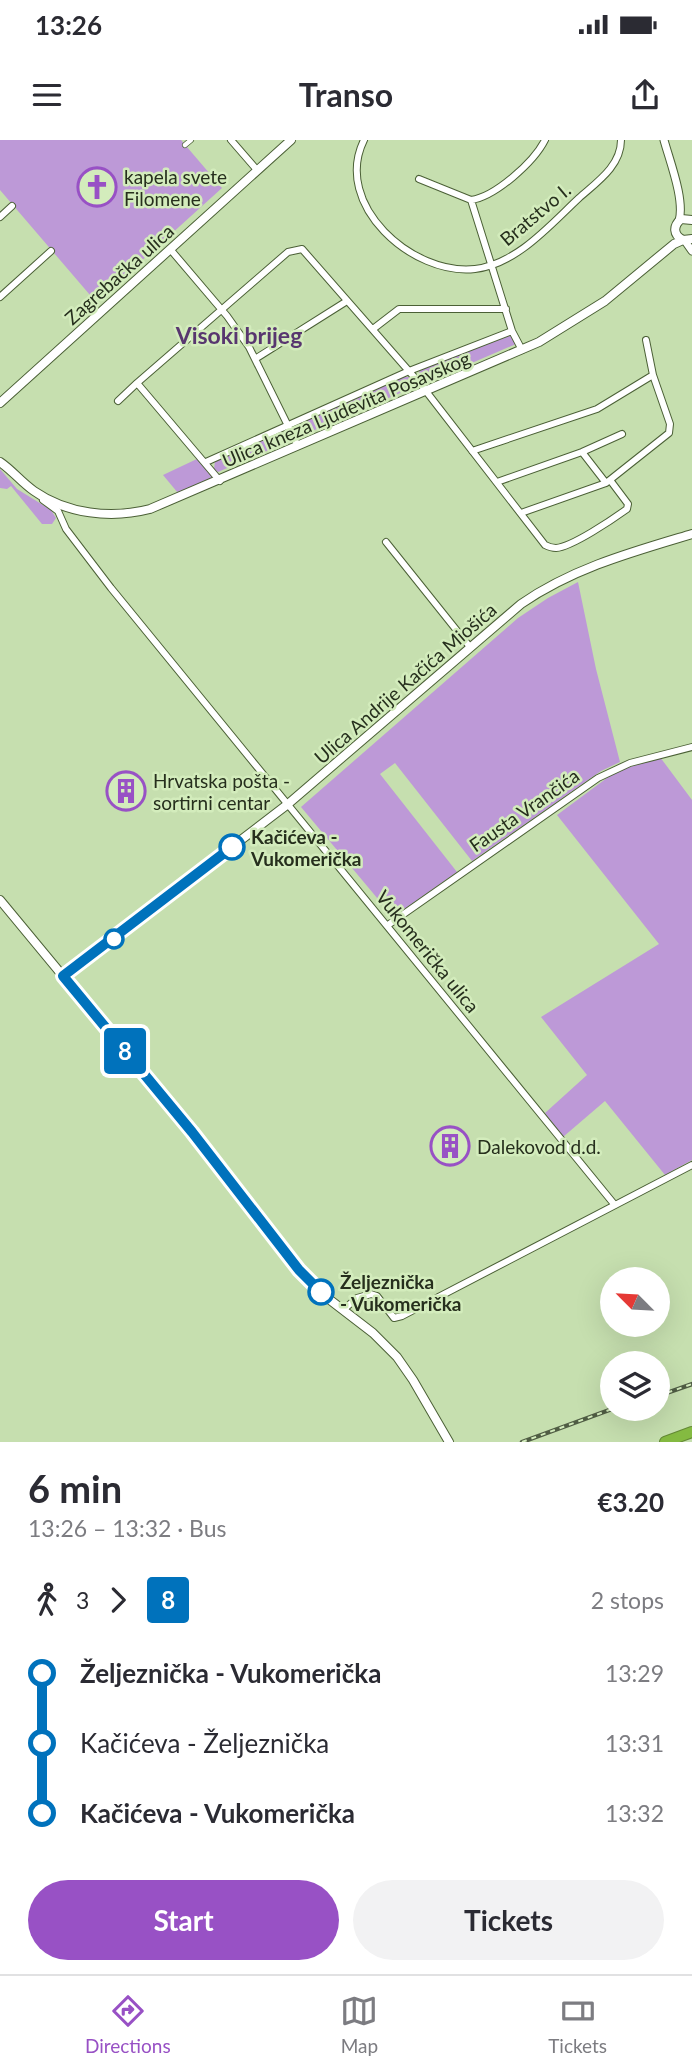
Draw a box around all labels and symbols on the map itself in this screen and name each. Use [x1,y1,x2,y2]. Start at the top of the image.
place label: kapela svete Filomene [124,165,227,210]
church icon: kapela svete Filomene [76,166,118,208]
street label: Bratstvo I. [495,178,575,250]
street label: Zagrebačka ulica [60,219,178,329]
district label: Visoki brijeg [175,321,302,349]
street label: Ulica kneza Ljudevita Posavskog [219,346,473,472]
street label: Ulica Andrije Kačića Miošića [309,598,501,768]
street label: Fausta Vrančića [465,764,583,856]
place label: Hrvatska pošta - sortirni centar [153,769,290,814]
building icon: Hrvatska pošta - sortirni centar [105,770,147,812]
place label: Kačićeva - Vukomerička [250,825,361,870]
marker: Kačićeva - Vukomerička [219,834,245,860]
street label: Vukomerička ulica [372,885,484,1017]
unlabelled marker [104,929,124,949]
line badge: 8 [102,1028,148,1074]
building icon: Dalekovod d.d. [429,1125,471,1167]
place label: Dalekovod d.d. [477,1135,601,1158]
north arrow [600,1267,670,1337]
place label: Željeznička - Vukomerička [340,1270,461,1315]
marker: Željeznička - Vukomerička [308,1279,334,1305]

